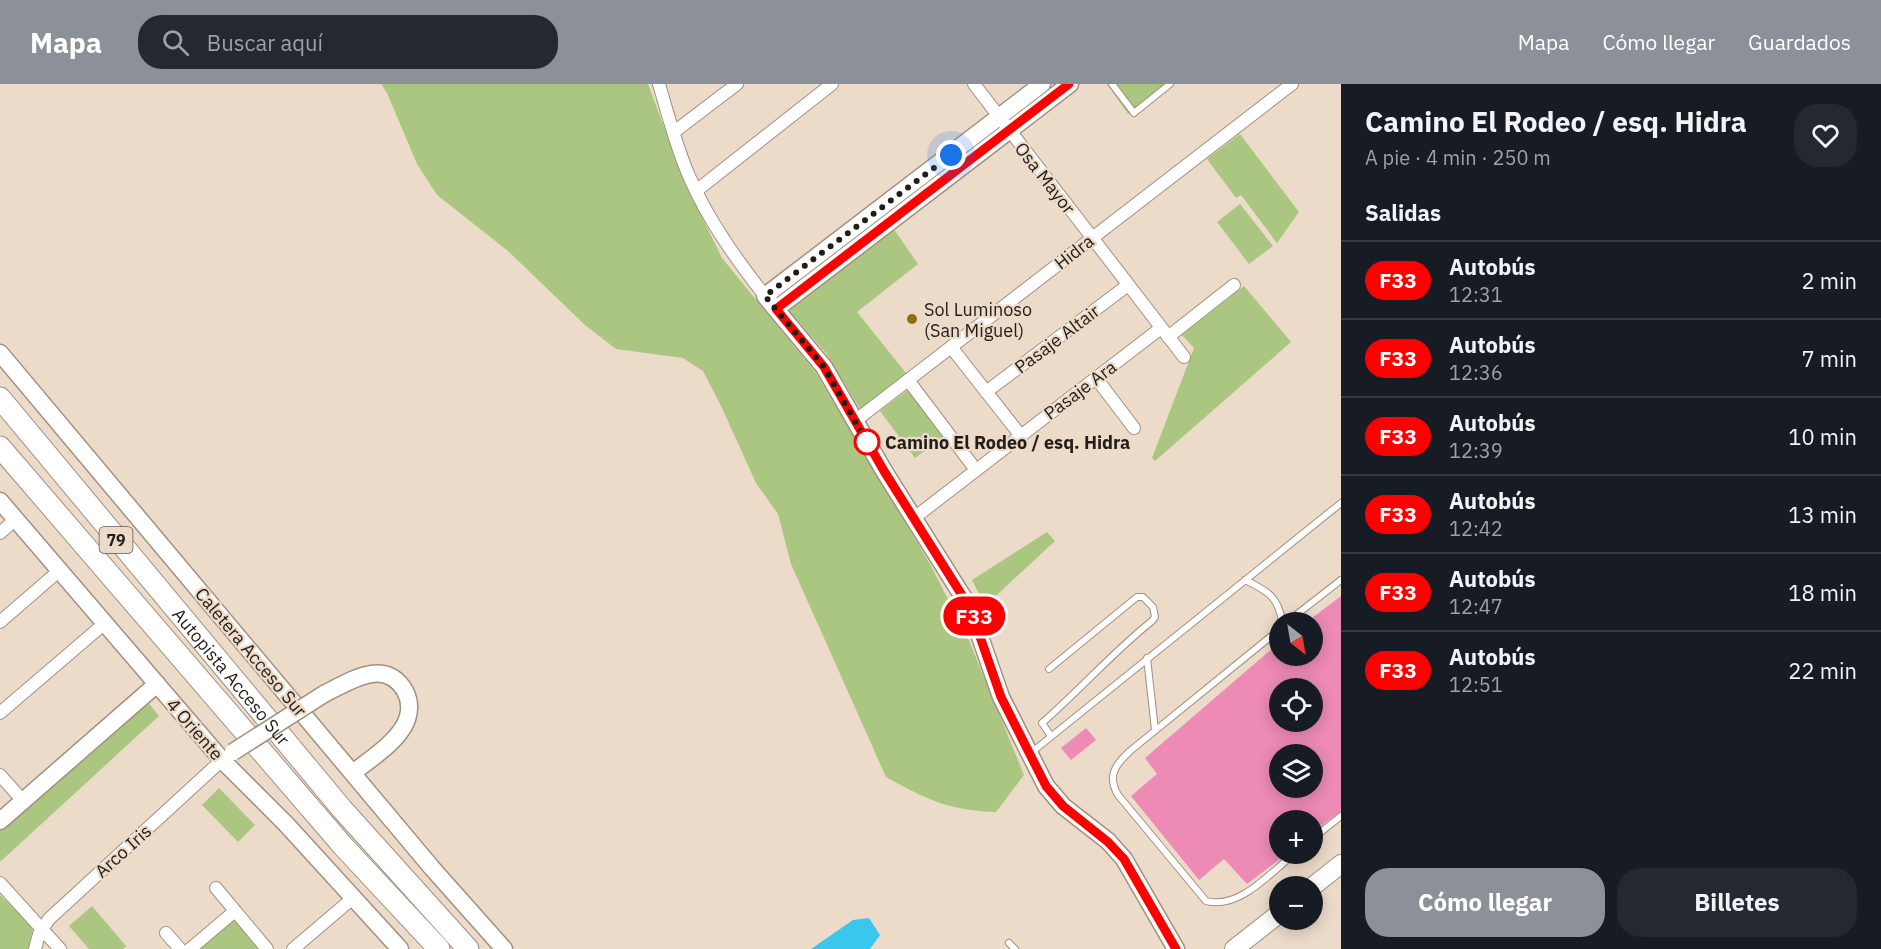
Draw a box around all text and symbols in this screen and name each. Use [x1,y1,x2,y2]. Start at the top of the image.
search box [138,15,558,69]
text: Mapa [30,24,102,61]
icon: search [159,26,192,59]
text: Buscar aquí [207,28,323,57]
text: Mapa [1518,28,1569,56]
text: Cómo llegar [1602,28,1715,56]
text: Guardados [1748,28,1851,56]
text: Camino El Rodeo / esq. Hidra [1365,103,1747,140]
button: heart [1794,104,1857,167]
street label: Osa Mayor [1010,137,1080,219]
your location [936,140,966,170]
text: A pie · 4 min · 250 m [1365,144,1551,171]
text: Salidas [1365,198,1441,227]
street label: Hidra [1050,229,1099,275]
text: Autobús [1449,252,1536,281]
text: F33 [1379,266,1417,294]
text: 2 min [1801,266,1857,295]
text: 12:31 [1449,281,1503,308]
place label: Sol Luminoso (San Miguel) [924,298,1032,342]
street label: Pasaje Altair [1010,299,1104,378]
marker: Sol Luminoso (San Miguel) [905,312,919,326]
text: Autobús [1449,330,1536,359]
text: F33 [1379,344,1417,372]
text: 7 min [1801,344,1857,373]
street label: Pasaje Ara [1039,355,1121,425]
text: 12:36 [1449,359,1503,386]
text: Autobús [1449,408,1536,437]
text: F33 [1379,422,1417,450]
text: 10 min [1788,422,1857,451]
marker: Camino El Rodeo / esq. Hidra [854,429,880,455]
place label: Camino El Rodeo / esq. Hidra [885,431,1130,454]
text: 12:39 [1449,437,1503,464]
text: Autobús [1449,486,1536,515]
text: F33 [1379,500,1417,528]
text: 13 min [1788,500,1857,529]
text: 12:42 [1449,515,1503,542]
road number: 79 [100,527,132,553]
text: Autobús [1449,564,1536,593]
text: F33 [1379,578,1417,606]
text: 18 min [1788,578,1857,607]
street label: Caletera Acceso Sur [190,583,312,722]
text: 12:47 [1449,593,1503,620]
line badge: F33 [940,596,1008,636]
text: F33 [955,602,993,630]
street label: Autopista Acceso Sur [168,603,296,750]
north arrow [1269,612,1323,666]
map controls [1269,612,1323,930]
text: Autobús [1449,642,1536,671]
text: F33 [1379,656,1417,684]
text: 22 min [1788,656,1857,685]
text: 12:51 [1449,671,1503,698]
button: locate [1269,678,1323,732]
street label: 4 Oriente [162,693,228,765]
button: layers [1269,744,1323,798]
button: + [1269,810,1323,864]
street label: Arco Iris [90,820,156,882]
button: Cómo llegar [1365,868,1605,937]
button: Billetes [1617,868,1857,937]
button: − [1269,876,1323,930]

